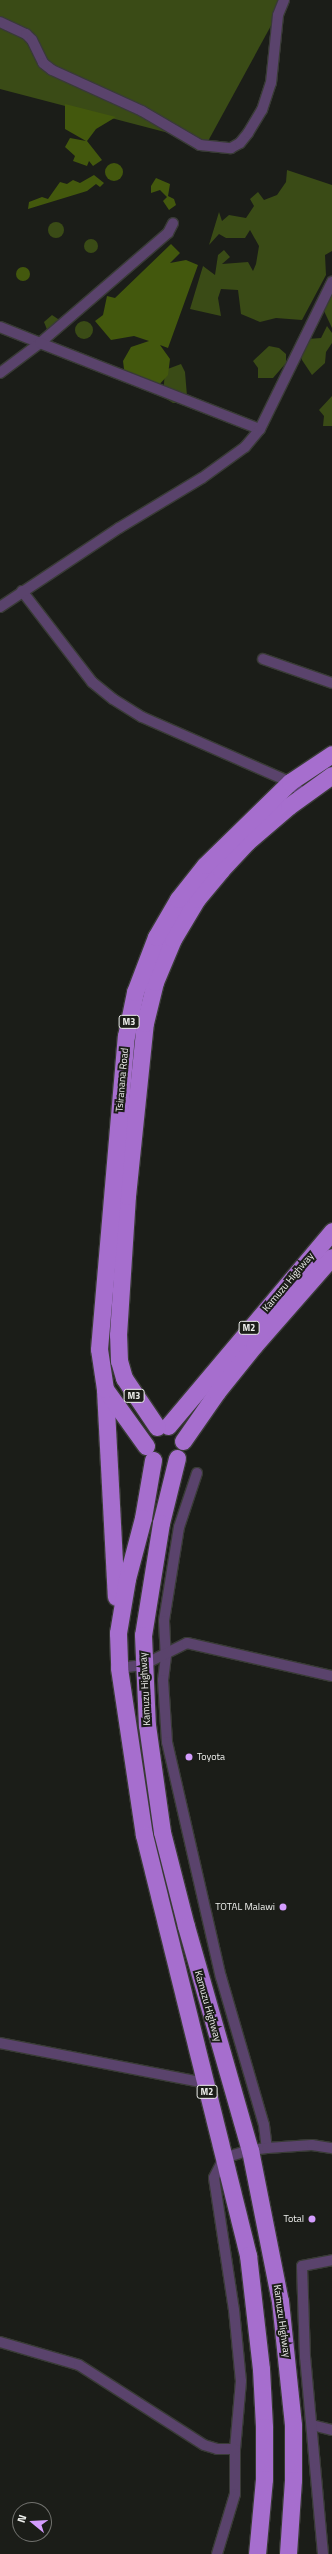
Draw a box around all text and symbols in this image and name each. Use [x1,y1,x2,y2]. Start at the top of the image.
road number: M3 [118,1015,140,1029]
street label: Tsiranana Road [113,1047,131,1113]
street label: Kamuzu Highway [260,1250,316,1314]
road number: M2 [238,1321,260,1335]
road number: M3 [123,1389,145,1403]
street label: Kamuzu Highway [137,1652,153,1726]
place label: Toyota [197,1751,225,1763]
marker: Toyota [184,1752,194,1762]
place label: TOTAL Malawi [215,1901,275,1913]
marker: TOTAL Malawi [278,1902,288,1912]
street label: Kamuzu Highway [192,1969,224,2043]
road number: M2 [196,2085,218,2099]
place label: Total [284,2213,304,2225]
marker: Total [307,2214,317,2224]
street label: Kamuzu Highway [271,2284,293,2358]
north arrow [12,2502,52,2542]
text: N [13,2513,30,2525]

